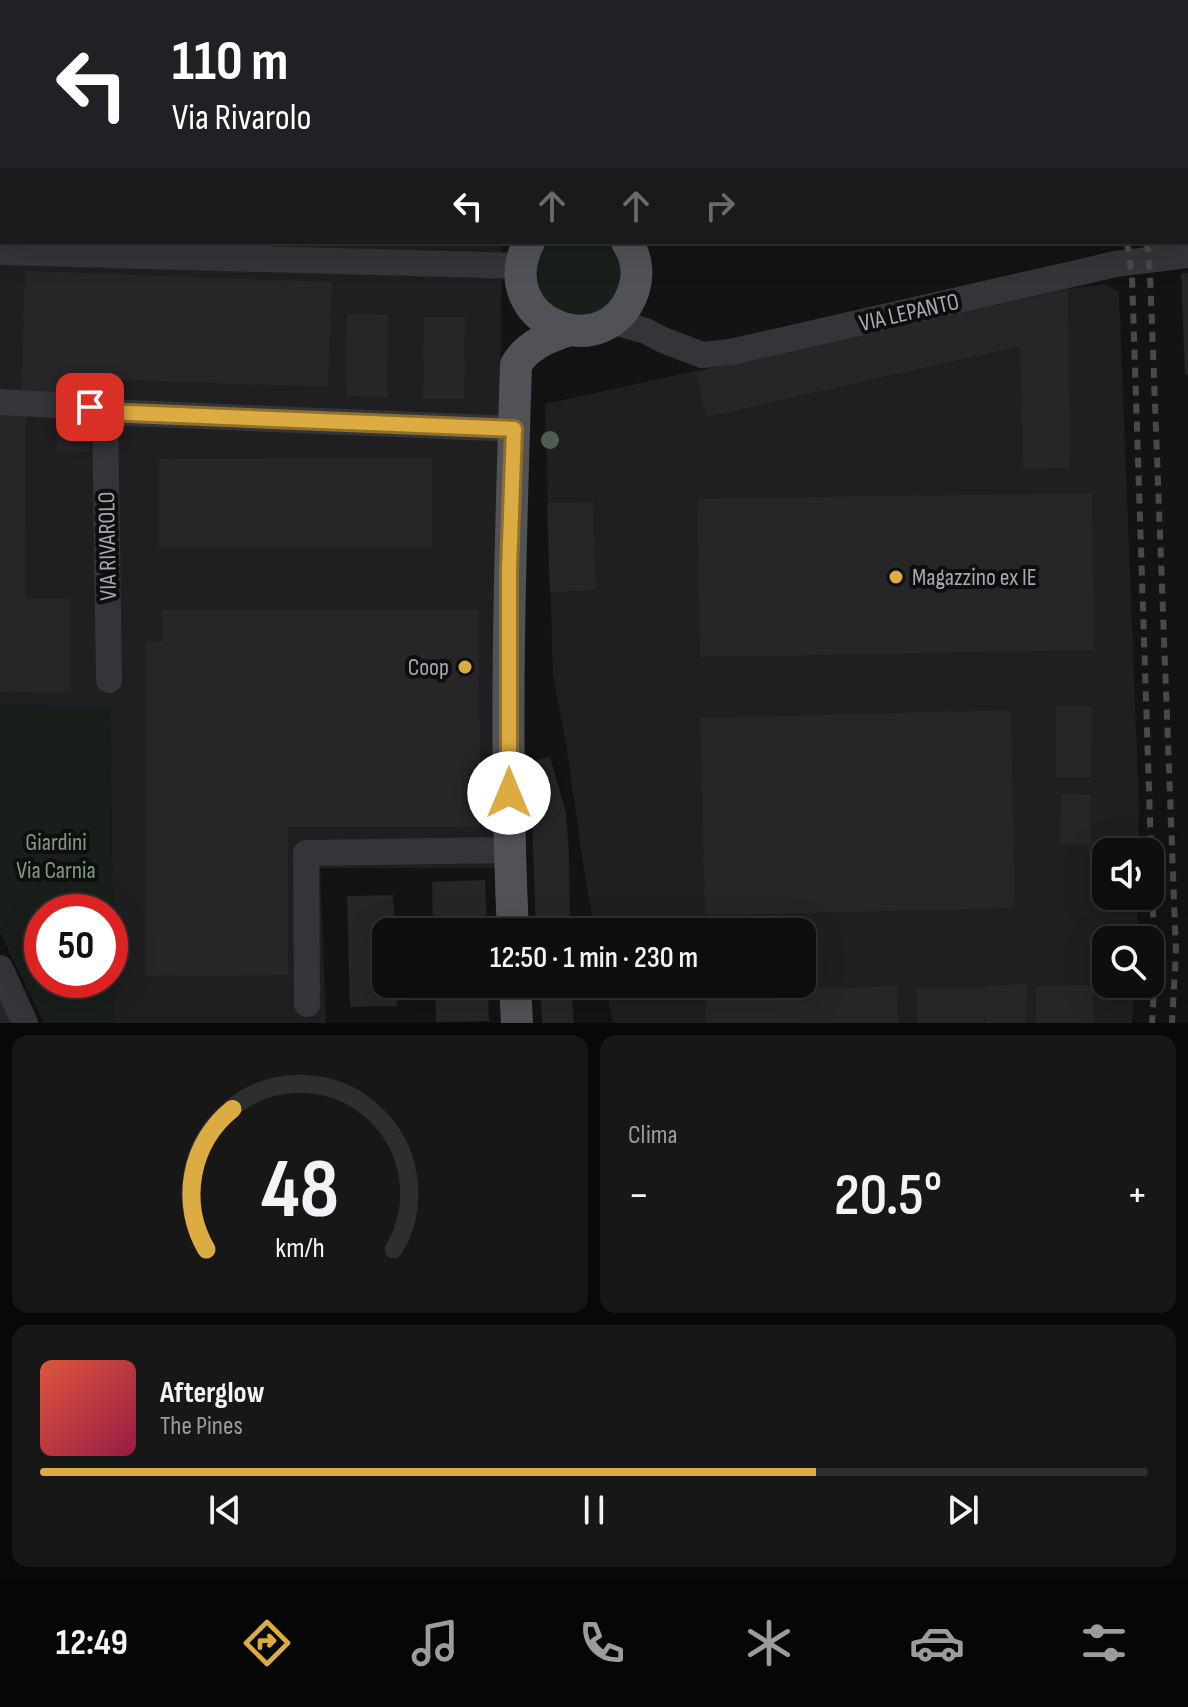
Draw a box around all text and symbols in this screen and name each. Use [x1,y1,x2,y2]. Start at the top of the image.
text: 110 m [172,29,288,96]
icon: left [40,32,144,136]
text: Via Rivarolo [172,97,311,140]
icon: left [446,184,490,228]
icon: ahead [530,184,574,228]
icon: ahead [614,184,658,228]
icon: right [698,184,742,228]
street label: VIA LEPANTO [856,287,962,338]
pin [56,373,124,441]
icon: arrive [68,385,112,429]
street label: VIA RIVAROLO [92,491,123,601]
place label: Magazzino ex IE [912,563,1037,592]
marker: Magazzino ex IE [887,568,905,586]
place label: Coop [408,653,449,682]
marker: Coop [456,658,474,676]
position arrow [467,751,551,835]
park label: Giardini Via Carnia [16,828,96,885]
map controls [1092,838,1164,998]
button: sound [1092,838,1164,910]
speed limit sign: 50 [24,894,128,998]
button: search [1092,926,1164,998]
text: 12:50 · 1 min · 230 m [490,940,698,976]
text: Clima [628,1120,678,1151]
text: 48 [261,1141,339,1241]
text: 20.5° [834,1160,942,1232]
text: − [628,1169,650,1222]
text: + [1126,1169,1148,1222]
text: km/h [275,1231,325,1266]
text: Afterglow [160,1375,265,1411]
text: The Pines [160,1411,243,1442]
icon: previous [203,1488,247,1532]
icon: pause [572,1488,616,1532]
icon: next [941,1488,985,1532]
icon: directions [239,1615,295,1671]
icon: music [407,1615,463,1671]
icon: phone [574,1615,630,1671]
icon: climate [741,1615,797,1671]
icon: car [909,1615,965,1671]
icon: filters [1076,1615,1132,1671]
text: 12:49 [56,1622,128,1665]

